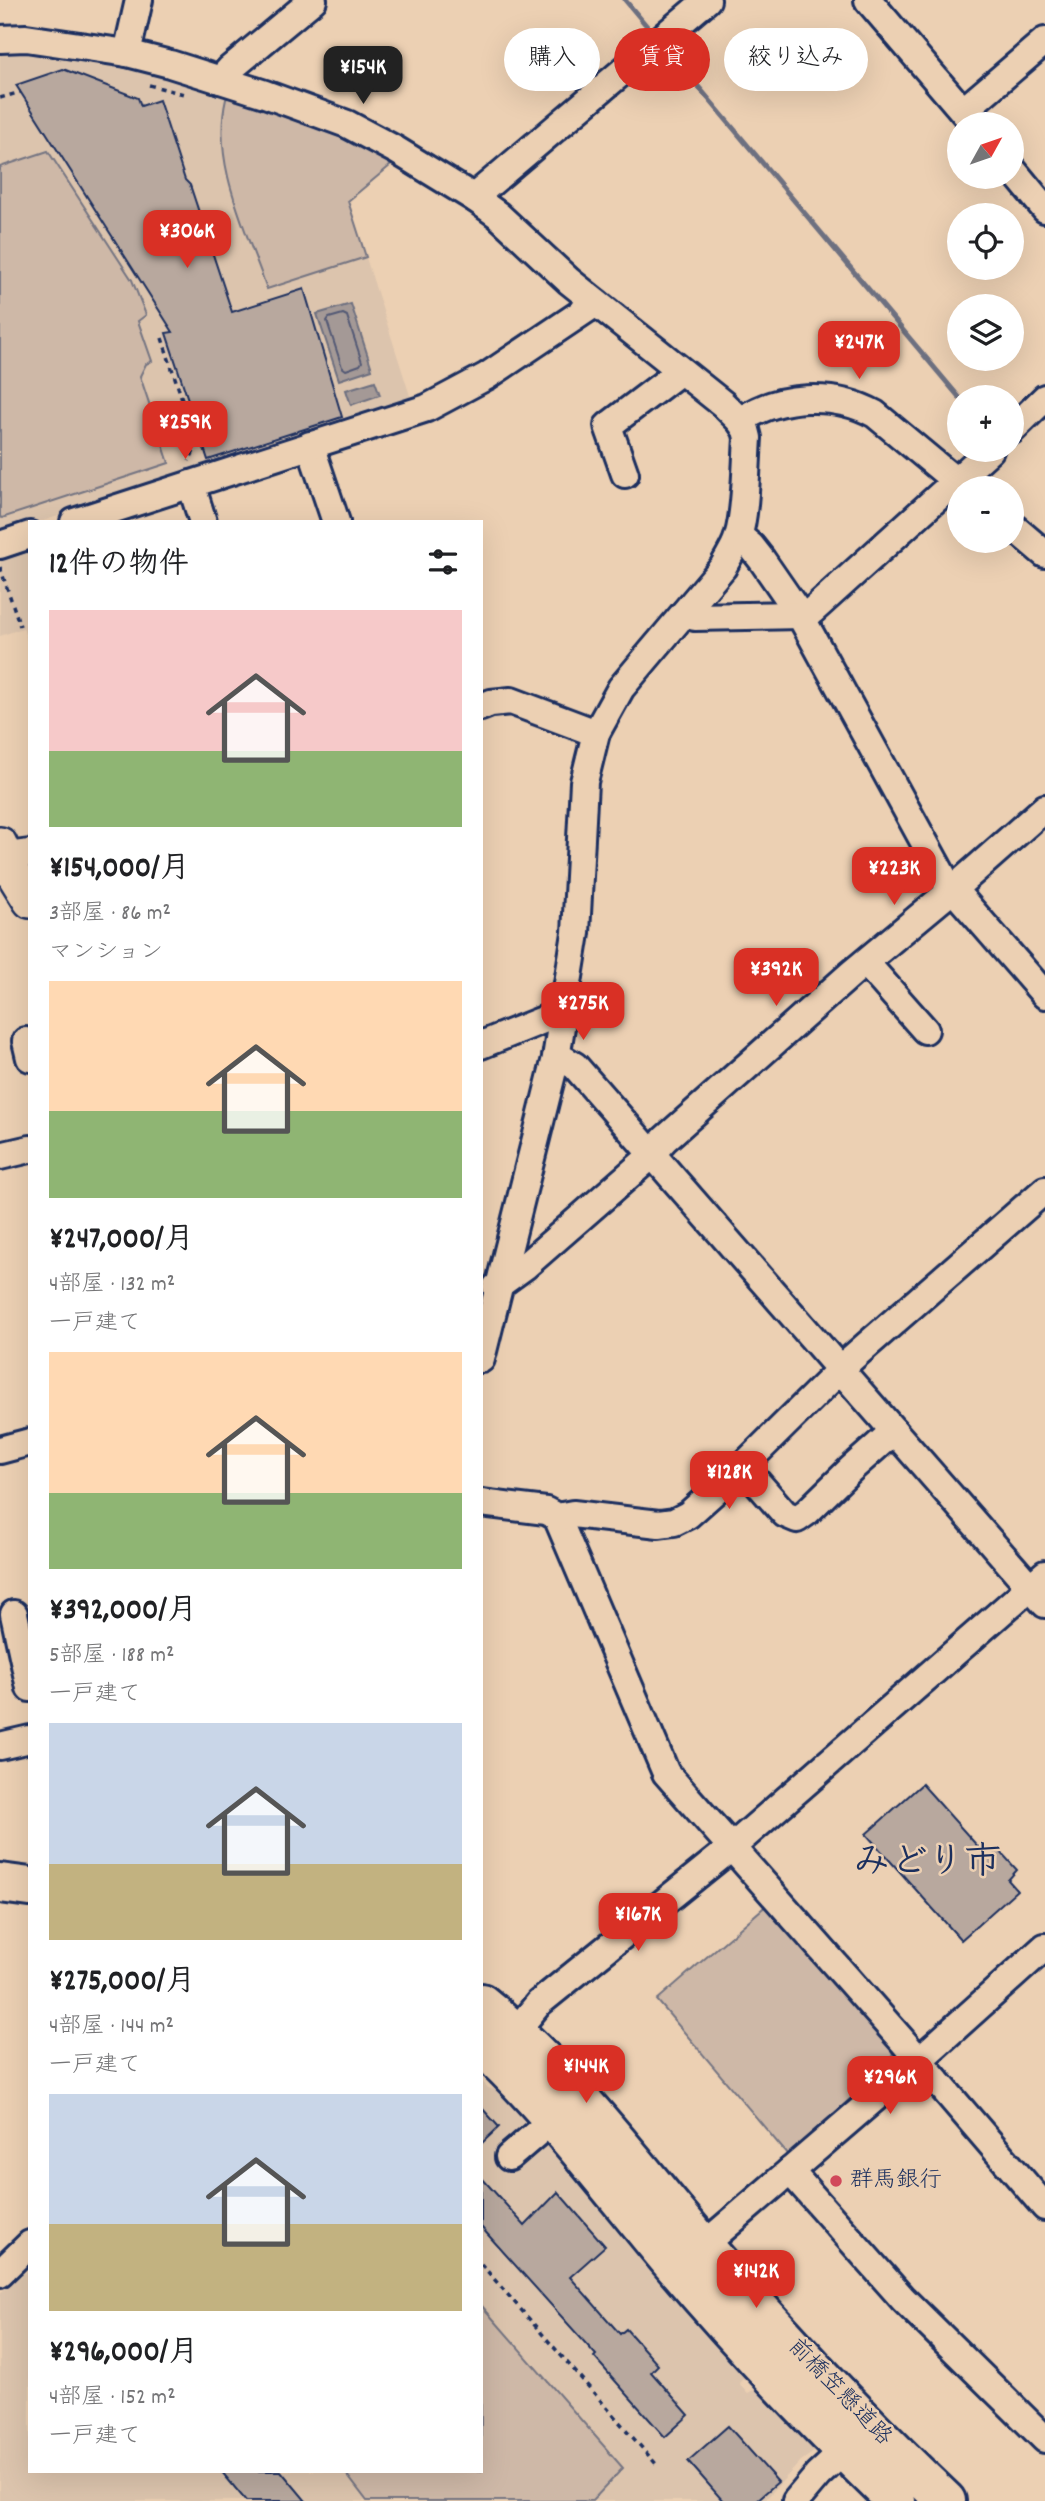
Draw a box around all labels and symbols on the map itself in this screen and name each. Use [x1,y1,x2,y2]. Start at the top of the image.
pin: ¥154K [314,46,412,106]
north arrow [947,112,1024,189]
pin: ¥306K [138,210,236,270]
pin: ¥247K [810,322,908,381]
pin: ¥259K [136,402,234,461]
pin: ¥223K [845,848,943,907]
pin: ¥392K [727,948,825,1008]
pin: ¥275K [534,982,632,1042]
pin: ¥128K [680,1452,778,1511]
district label: みどり市 [853,1838,1001,1891]
pin: ¥167K [589,1894,687,1953]
pin: ¥144K [537,2046,635,2105]
pin: ¥296K [841,2056,939,2116]
place label: 群馬銀行 [850,2165,942,2198]
marker: 群馬銀行 [828,2173,844,2189]
pin: ¥142K [707,2250,805,2310]
street label: 前橋笠懸道路 [779,2332,899,2454]

